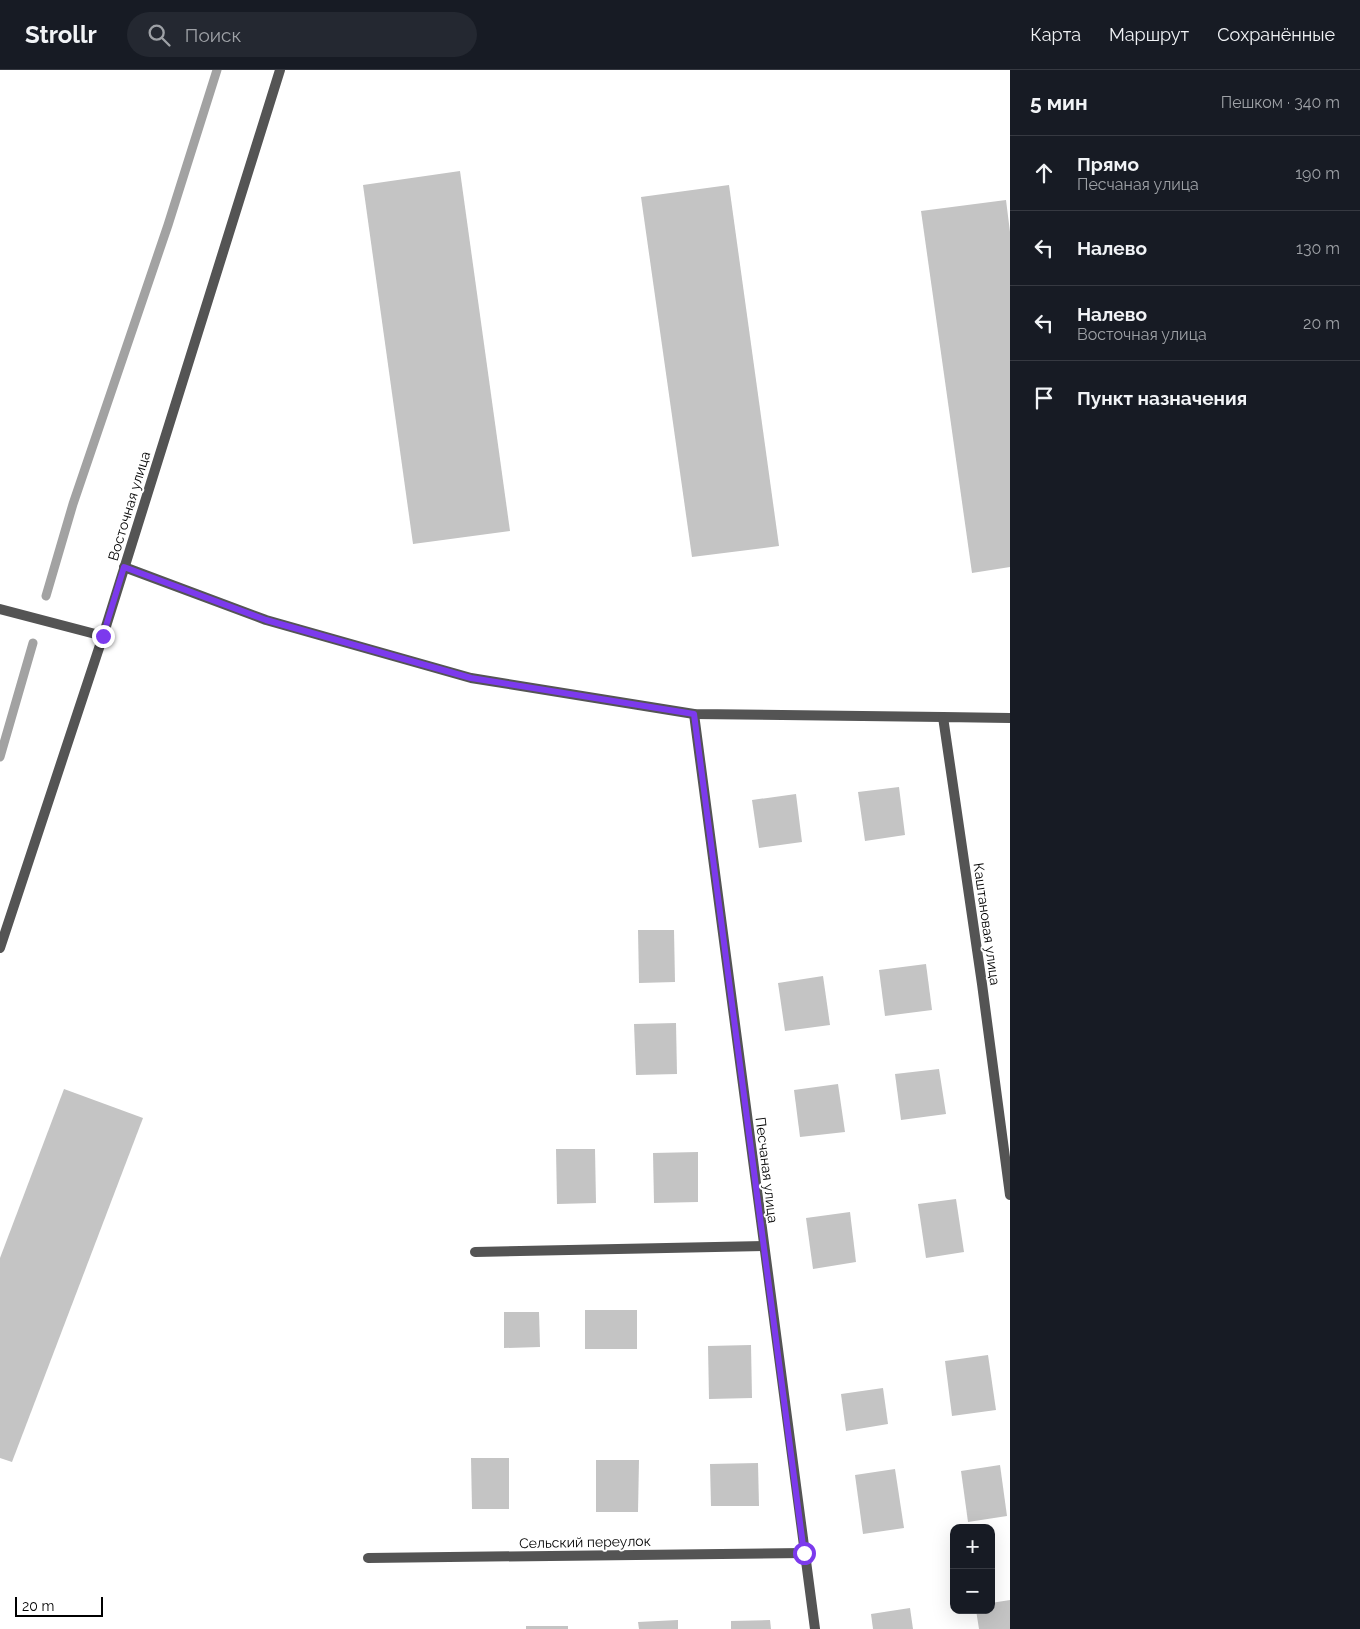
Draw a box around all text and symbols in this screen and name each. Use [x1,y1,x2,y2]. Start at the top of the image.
search box [127,12,477,57]
text: Strollr [25,20,97,49]
icon: search [145,21,173,49]
text: Поиск [185,24,241,46]
text: Карта [1030,24,1081,45]
text: Маршрут [1109,24,1189,45]
text: Сохранённые [1217,24,1335,45]
text: 5 мин [1030,90,1088,115]
text: Пешком · 340 m [1221,93,1340,112]
text: Прямо [1077,153,1139,175]
icon: ahead [1030,159,1058,187]
text: 190 m [1295,164,1340,183]
text: Песчаная улица [1077,175,1199,194]
icon: left [1030,234,1058,262]
text: Налево [1077,237,1147,259]
text: 130 m [1296,239,1340,258]
text: Налево [1077,303,1147,325]
icon: left [1030,309,1058,337]
text: 20 m [1303,314,1340,333]
text: Восточная улица [1077,325,1207,344]
icon: arrive [1030,384,1058,412]
text: Пункт назначения [1077,387,1247,409]
street label: Восточная улица [105,449,153,563]
route end [92,625,115,648]
street label: Каштановая улица [970,862,1004,986]
street label: Песчаная улица [753,1116,781,1224]
map controls [950,1524,995,1614]
button: + [950,1524,995,1569]
street label: Сельский переулок [519,1533,651,1551]
route start [793,1542,816,1565]
button: − [950,1569,995,1614]
scale bar [15,1594,102,1617]
text: 20 m [22,1598,54,1614]

